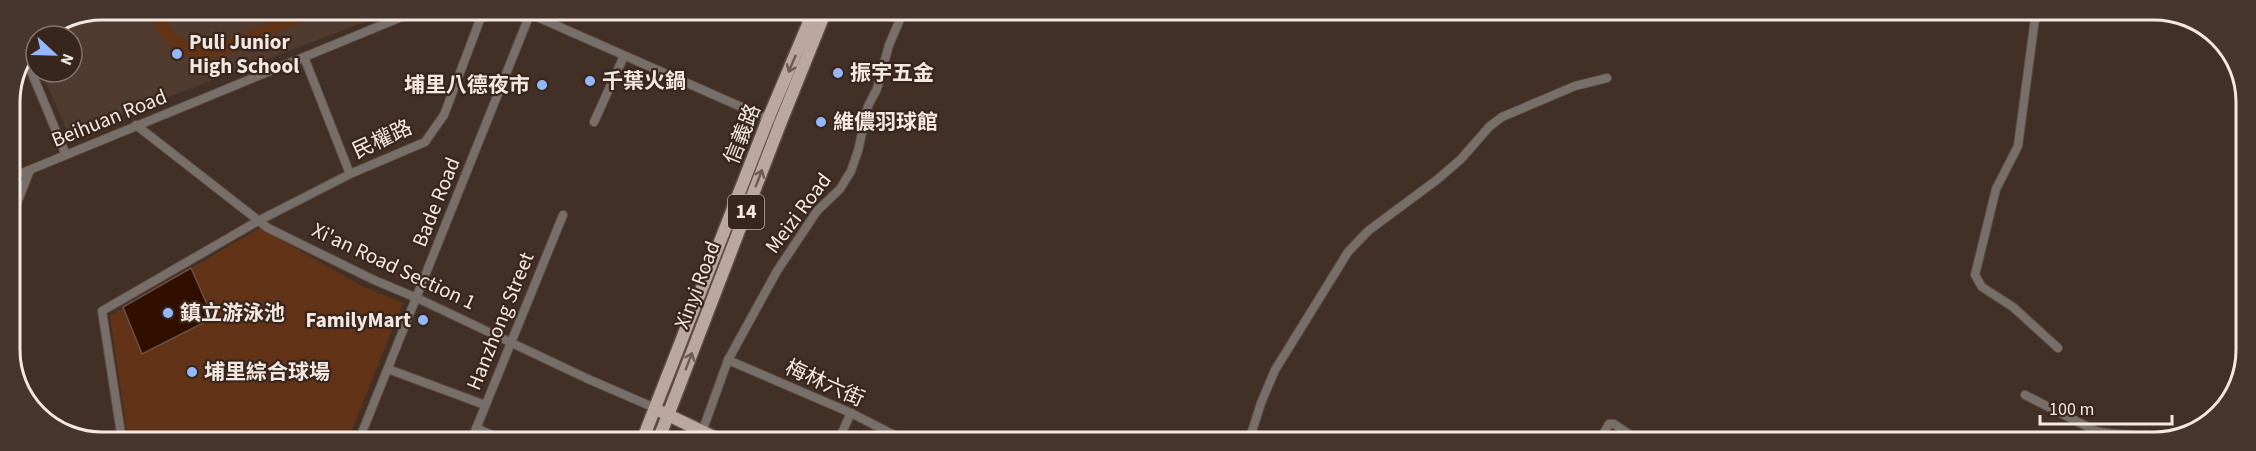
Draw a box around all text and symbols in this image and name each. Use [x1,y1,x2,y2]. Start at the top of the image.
north arrow [24,24,84,84]
place label: Puli Junior High School [189,27,299,81]
marker: Puli Junior High School [170,47,184,61]
text: N [55,50,79,68]
one-way arrow [785,54,797,72]
place label: 振宇五金 [850,58,934,88]
place label: 千葉火鍋 [602,66,686,96]
marker: 振宇五金 [831,66,845,80]
place label: 埔里八德夜市 [404,70,530,100]
marker: 千葉火鍋 [583,74,597,88]
marker: 埔里八德夜市 [535,78,549,92]
street label: Beihuan Road [47,81,171,155]
street label: 信義路 [716,99,768,169]
place label: 維儂羽球館 [833,107,938,137]
street label: 民權路 [347,112,417,166]
marker: 維儂羽球館 [814,115,828,129]
street label: Bade Road [404,153,468,251]
street label: Meizi Road [758,166,838,260]
one-way arrow [754,170,765,188]
road number: 14 [728,195,764,229]
street label: Xi'an Road Section 1 [307,215,481,317]
street label: Xinyi Road [667,237,727,333]
street label: Hanzhong Street [459,248,541,394]
place label: 鎮立游泳池 [180,298,285,328]
place label: FamilyMart [306,305,411,335]
marker: 鎮立游泳池 [161,306,175,320]
marker: FamilyMart [416,313,430,327]
one-way arrow [684,352,695,370]
street label: 梅林六街 [781,352,869,414]
place label: 埔里綜合球場 [204,357,330,387]
marker: 埔里綜合球場 [185,365,199,379]
scale bar [2040,388,2172,426]
text: 100 m [2049,397,2094,422]

